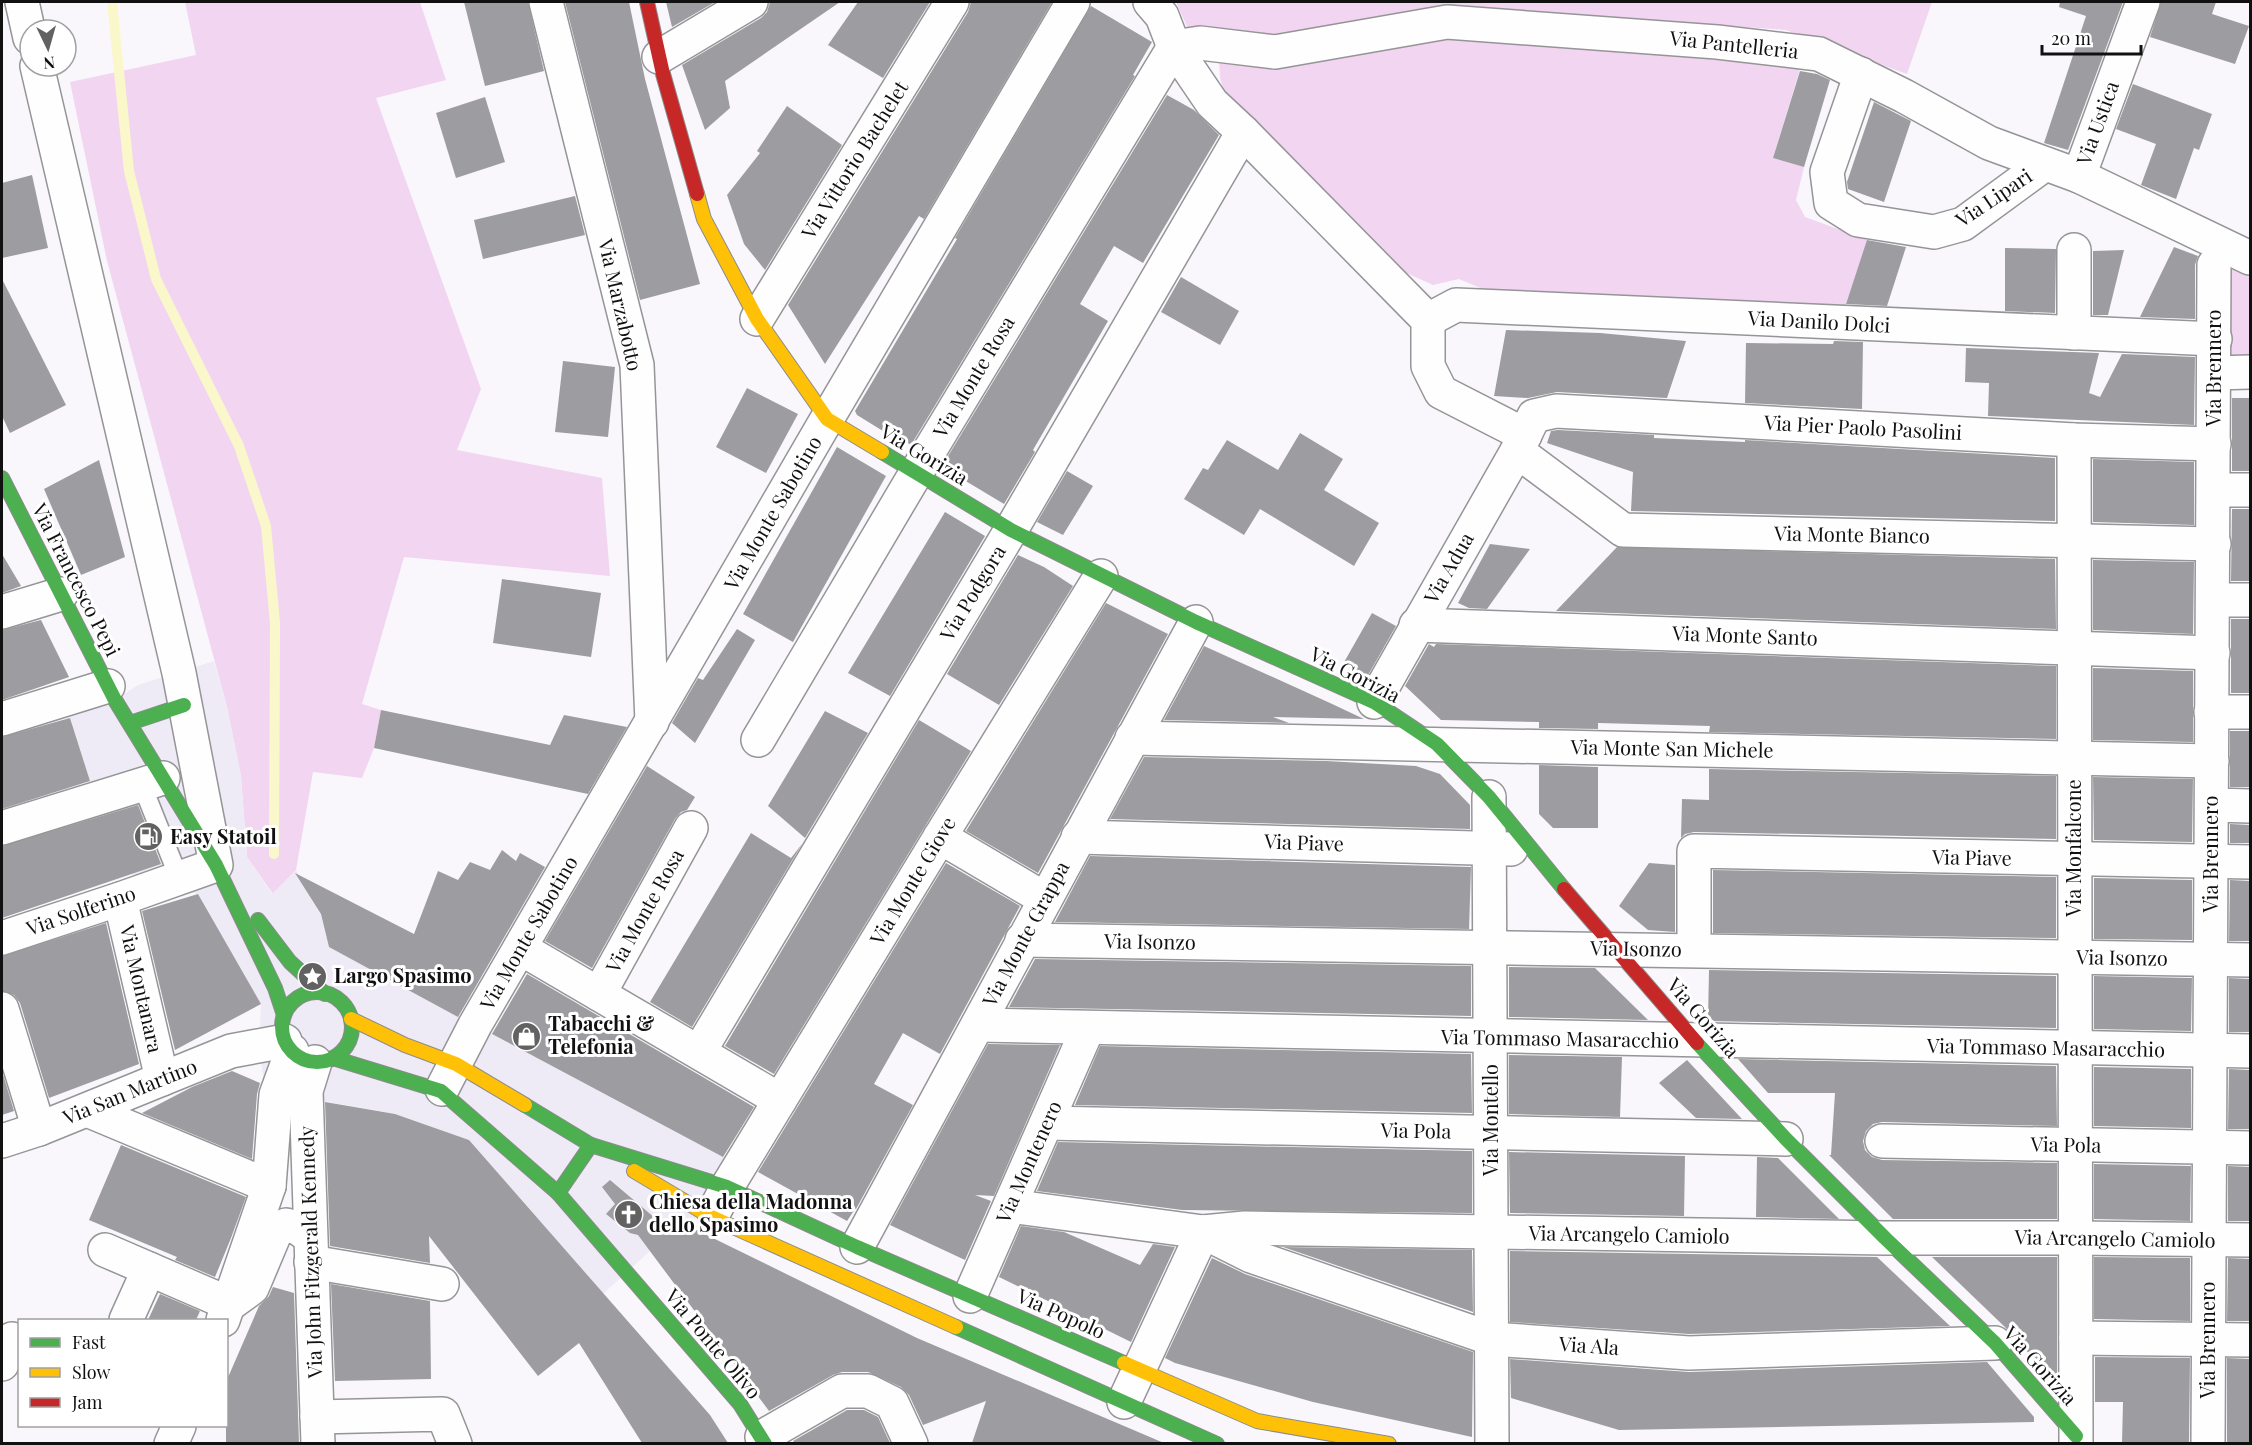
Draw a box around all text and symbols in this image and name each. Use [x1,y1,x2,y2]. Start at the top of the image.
north arrow [18,18,78,78]
scale bar [2042,18,2141,56]
street label: Via Pantelleria [1667,23,1800,64]
text: 20 m [2051,26,2091,50]
text: N [42,52,56,74]
street label: Via Vittorio Bachelet [794,74,914,244]
street label: Via Ustica [2069,77,2124,169]
street label: Via Lipari [1949,161,2037,233]
street label: Via Marzabotto [593,235,650,373]
street label: Via Danilo Dolci [1746,303,1891,338]
street label: Via Brennero [2199,309,2226,428]
street label: Via Monte Rosa [925,310,1020,443]
street label: Via Pier Paolo Pasolini [1762,408,1963,445]
street label: Via Gorizia [875,416,974,490]
street label: Via Monte Sabotino [716,430,827,595]
street label: Via Francesco Pepi [27,497,128,661]
street label: Via Monte Bianco [1773,519,1930,548]
street label: Via Adua [1416,527,1479,609]
street label: Via Podgora [932,539,1011,646]
street label: Via Monte Santo [1671,618,1818,651]
street label: Via Gorizia [1305,639,1405,708]
street label: Via Monte San Michele [1569,732,1774,763]
street label: Via Monfalcone [2059,779,2086,918]
street label: Via Brennero [2196,795,2223,914]
street label: Via Monte Giove [862,811,961,950]
fuel station icon: Easy Statoil [133,821,165,853]
place label: Easy Statoil [170,822,277,849]
street label: Via Piave [1263,827,1344,856]
street label: Via Piave [1931,842,2012,871]
street label: Via Monte Rosa [598,844,689,978]
street label: Via Monte Sabotino [472,850,583,1015]
street label: Via Monte Grappa [975,856,1074,1012]
street label: Via Solferino [21,878,139,941]
street label: Via Montanara [114,921,170,1055]
street label: Via Isonzo [1103,926,1196,955]
street label: Via Isonzo [1589,933,1682,962]
street label: Via Isonzo [2075,942,2168,971]
place icon: Largo Spasimo [297,960,329,992]
place label: Largo Spasimo [334,961,472,988]
street label: Via Gorizia [1661,971,1746,1063]
place label: Tabacchi & Telefonia [548,1009,654,1059]
shop icon: Tabacchi & Telefonia [511,1020,543,1052]
street label: Via Tommaso Masaracchio [1440,1022,1679,1053]
street label: Via Tommaso Masaracchio [1926,1031,2165,1062]
street label: Via San Martino [57,1051,200,1130]
street label: Via Montello [1476,1064,1503,1177]
street label: Via Montenero [988,1096,1067,1228]
street label: Via Pola [1380,1115,1452,1144]
street label: Via John Fitzgerald Kennedy [292,1125,327,1380]
street label: Via Pola [2030,1129,2102,1158]
place label: Chiesa della Madonna dello Spasimo [649,1187,853,1237]
church icon: Chiesa della Madonna dello Spasimo [612,1198,644,1230]
street label: Via Arcangelo Camiolo [1527,1218,1730,1249]
street label: Via Arcangelo Camiolo [2013,1222,2216,1253]
street label: Via Popolo [1012,1281,1110,1344]
street label: Via Brennero [2193,1281,2220,1400]
street label: Via Ponte Olivo [659,1282,768,1404]
legend [18,1319,228,1427]
street label: Via Gorizia [1998,1319,2084,1410]
street label: Via Ala [1557,1329,1620,1360]
text: Fast [72,1330,106,1354]
text: Slow [72,1360,110,1384]
text: Jam [71,1390,102,1414]

